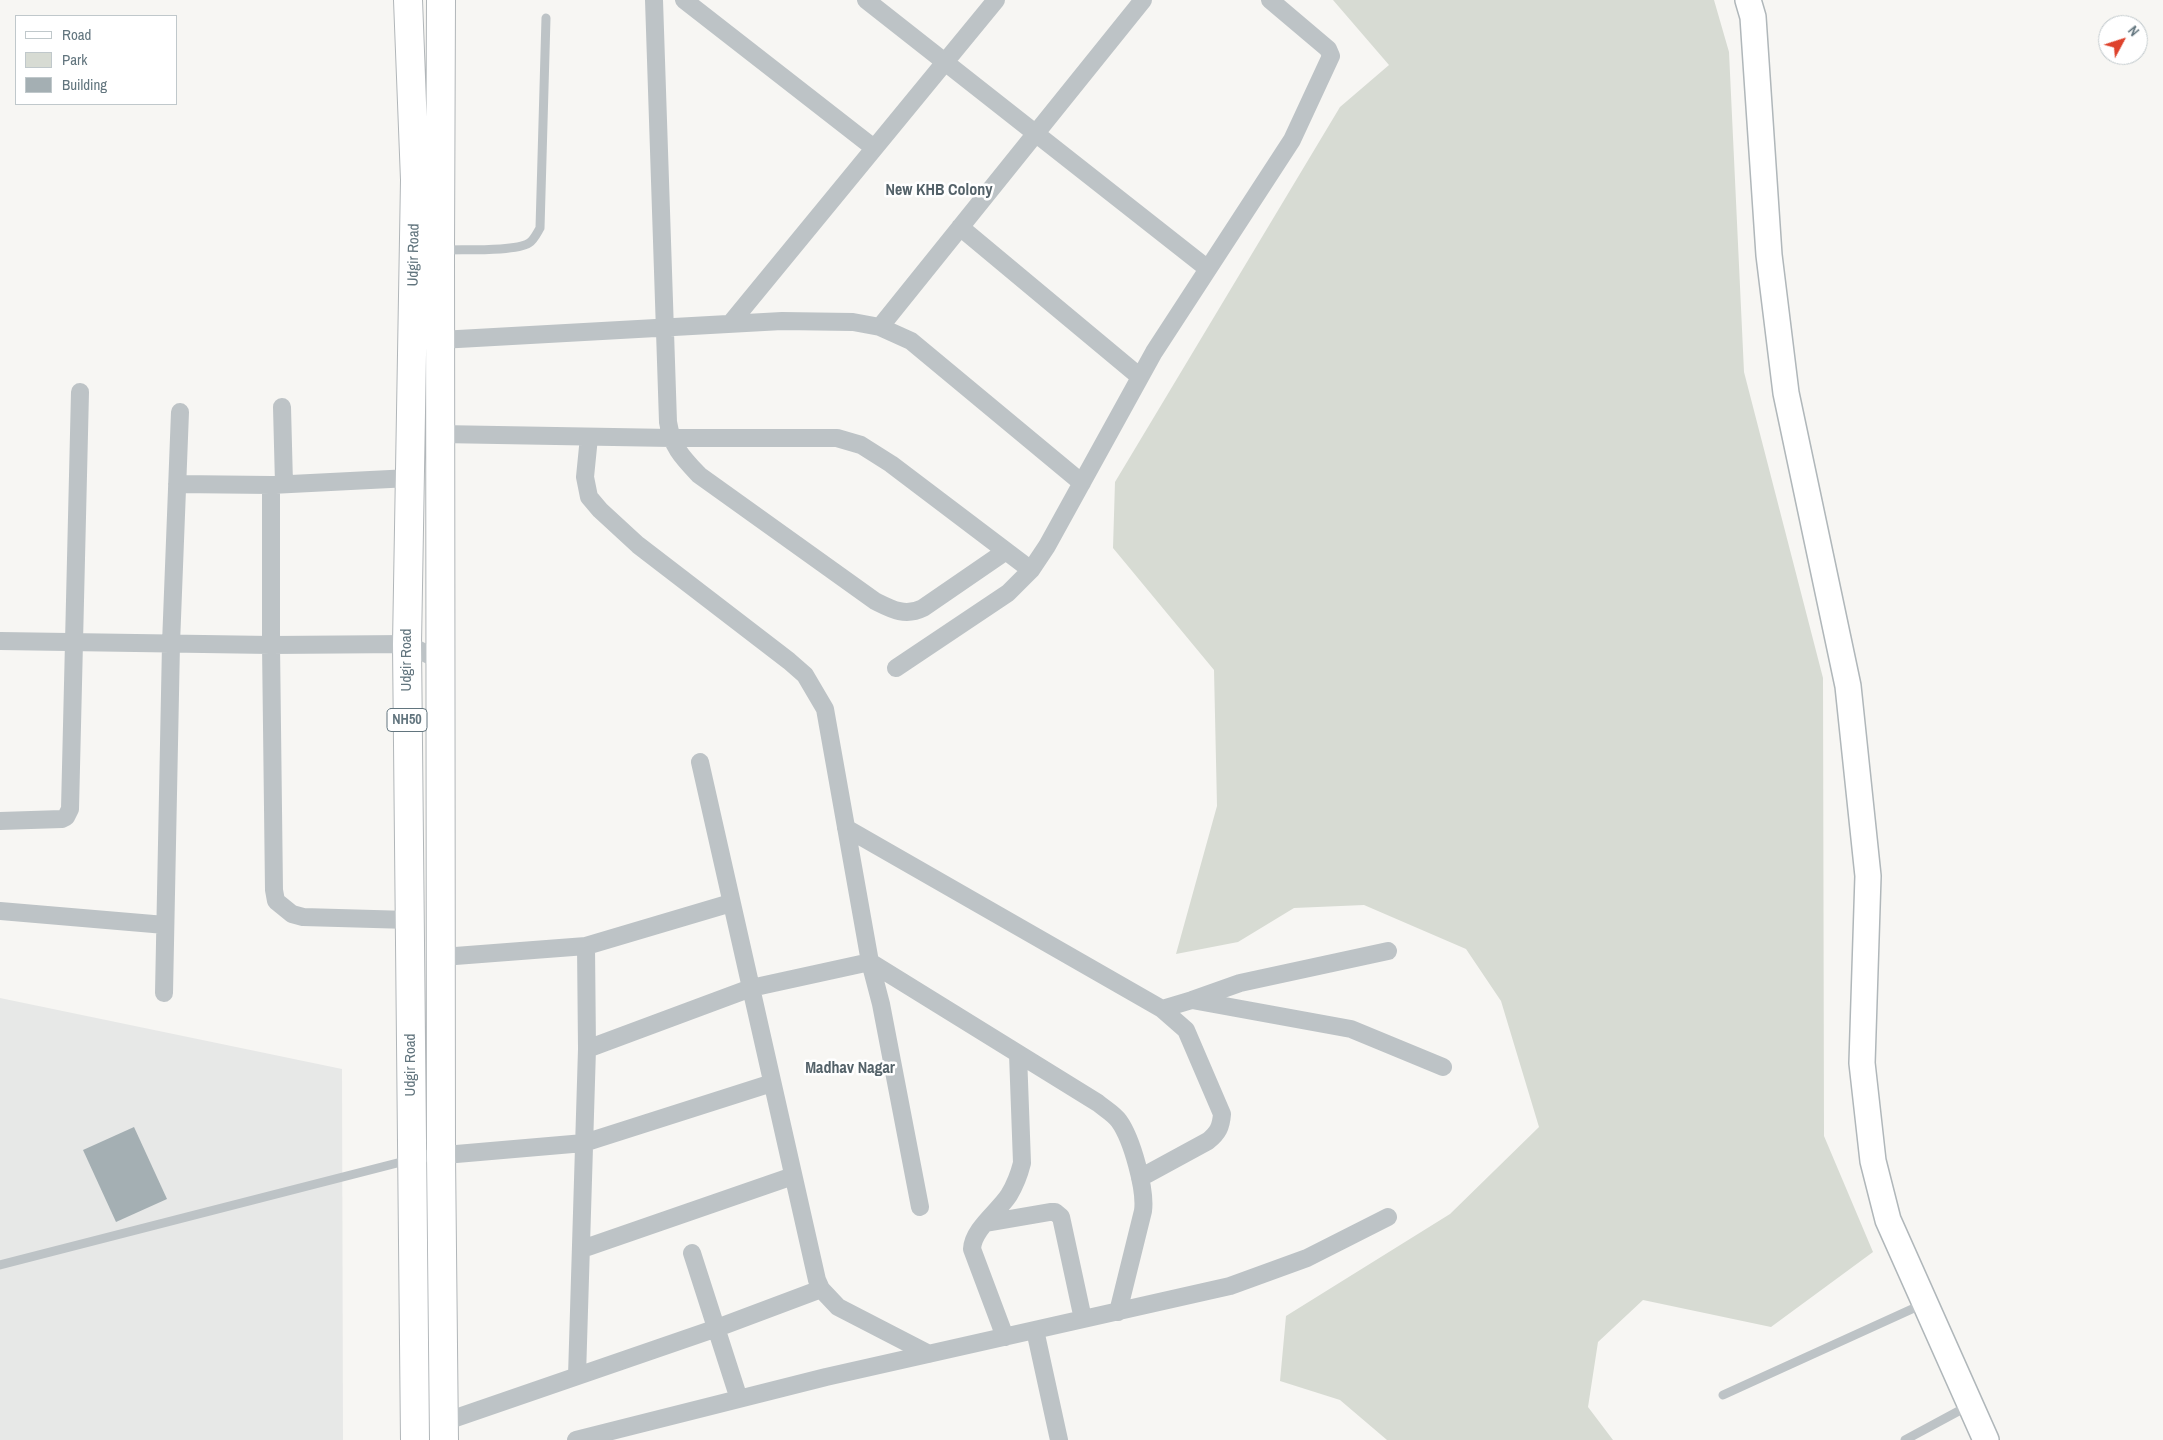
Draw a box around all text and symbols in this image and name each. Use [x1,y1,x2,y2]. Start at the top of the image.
legend [15,15,178,105]
north arrow [2098,15,2148,65]
text: N [2124,22,2143,40]
text: Road [62,24,91,45]
text: Park [62,49,87,70]
text: Building [62,74,107,95]
district label: New KHB Colony [885,181,993,201]
street label: Udgir Road [404,223,424,287]
street label: Udgir Road [398,629,416,691]
road number: NH50 [387,708,427,732]
street label: Udgir Road [402,1034,420,1096]
district label: Madhav Nagar [805,1059,895,1079]

